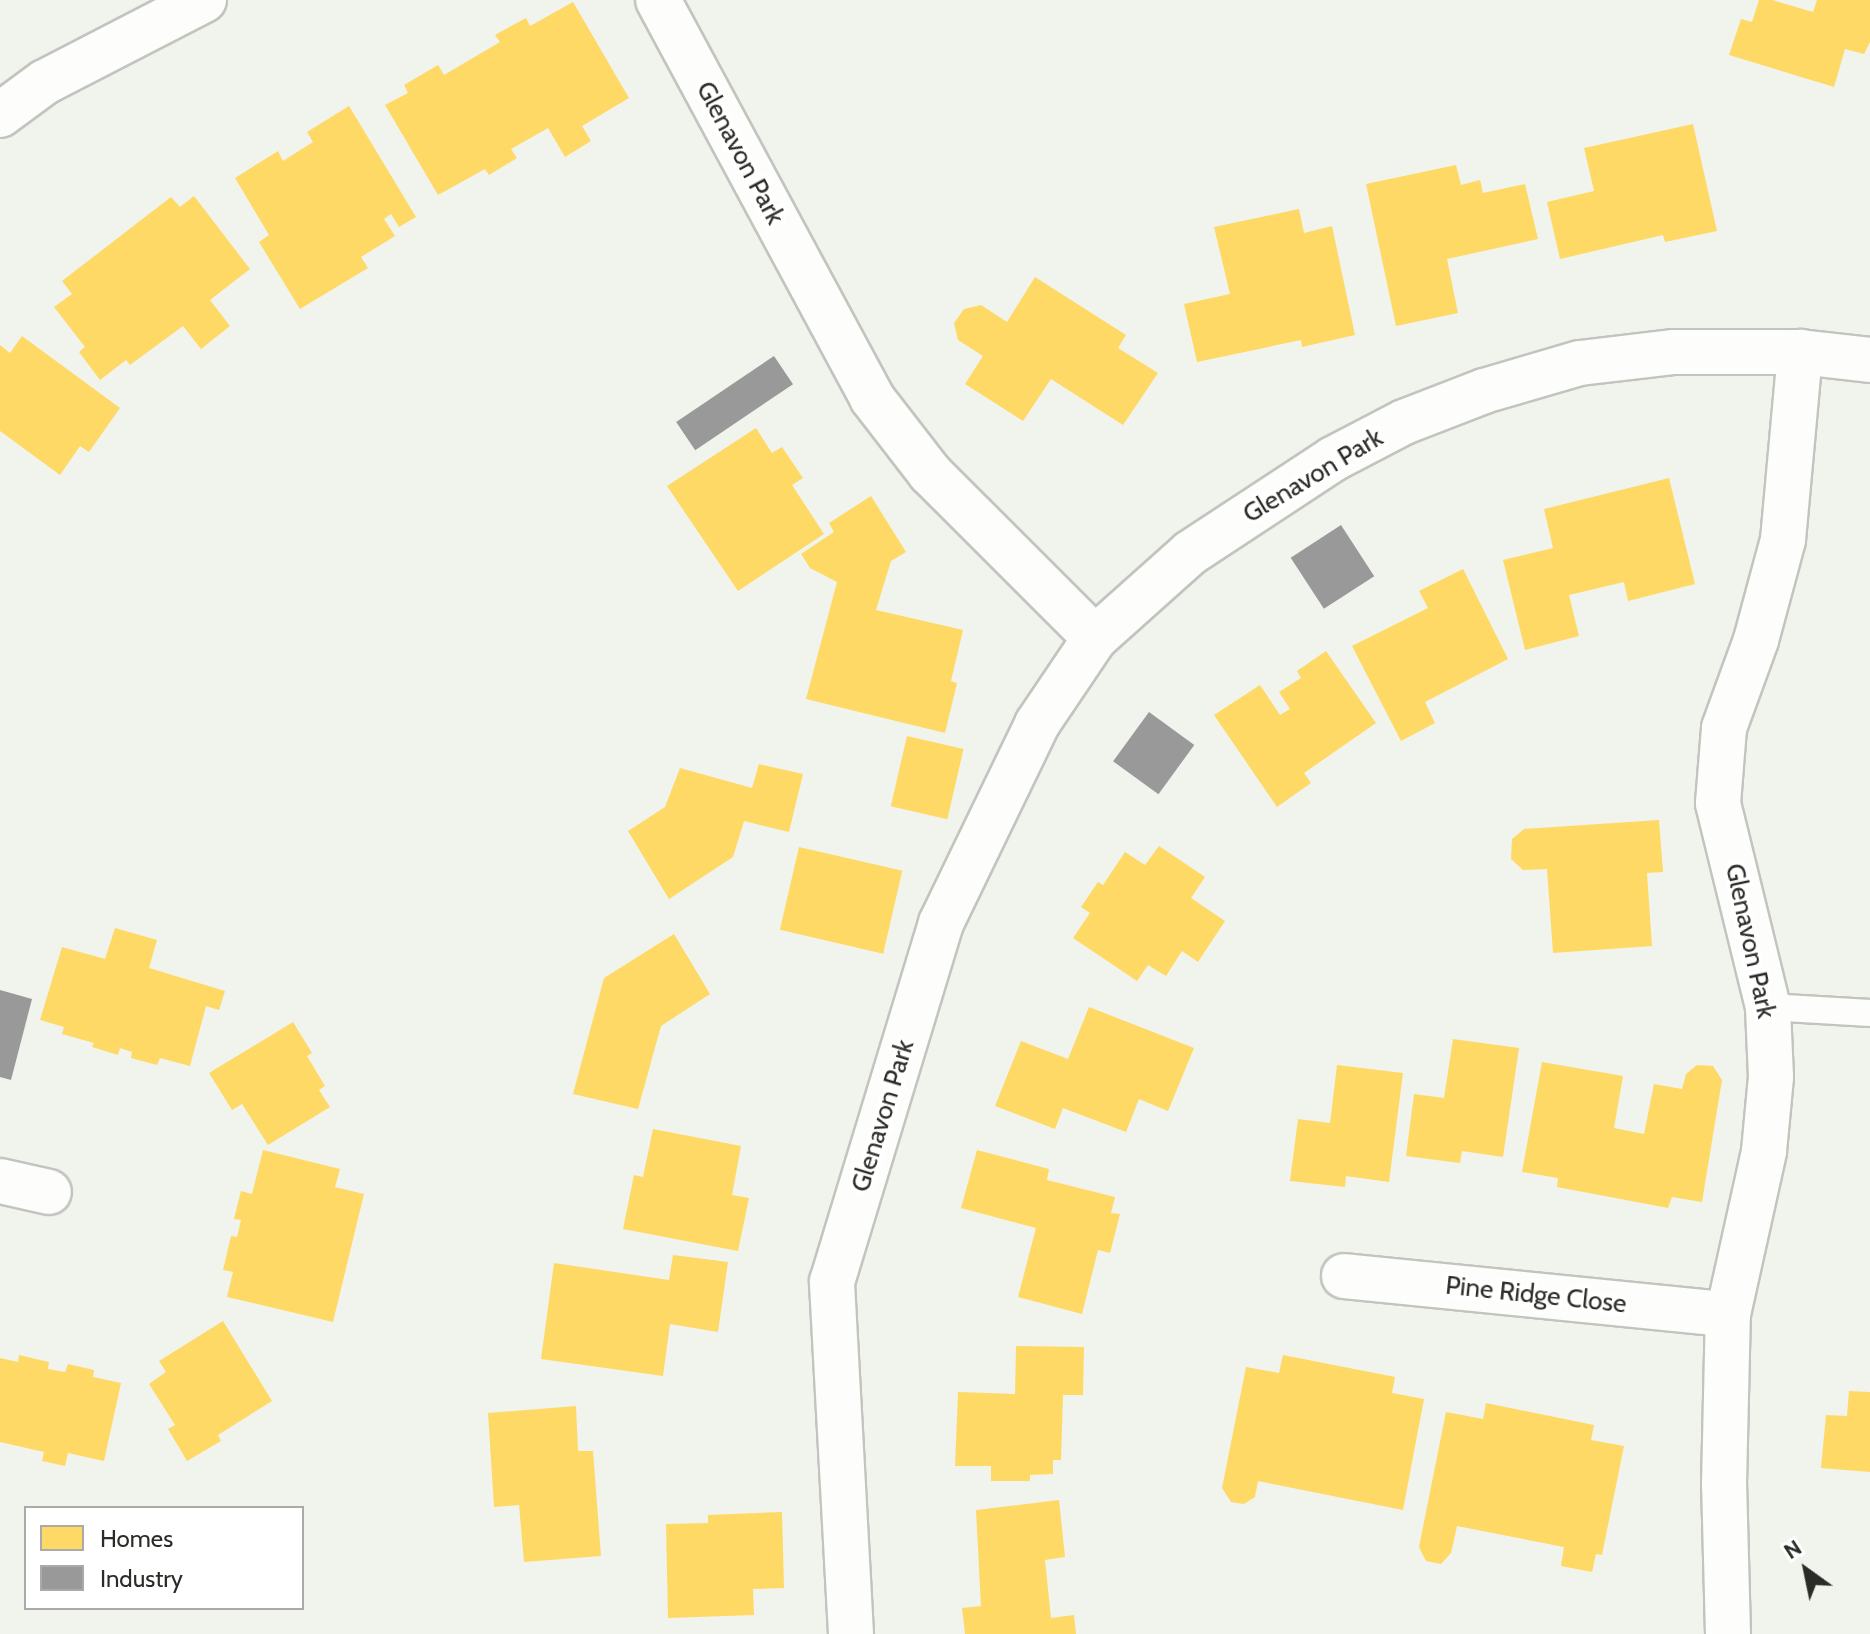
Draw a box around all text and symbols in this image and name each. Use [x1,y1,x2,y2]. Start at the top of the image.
street label: Glenavon Park [689,76,791,230]
street label: Glenavon Park [1238,422,1388,530]
street label: Glenavon Park [1718,861,1782,1021]
street label: Glenavon Park [845,1036,921,1196]
street label: Pine Ridge Close [1444,1270,1628,1320]
legend [24,1506,304,1610]
text: Homes [100,1524,173,1553]
north arrow [1766,1530,1846,1610]
text: N [1779,1534,1807,1565]
text: Industry [100,1564,183,1593]

